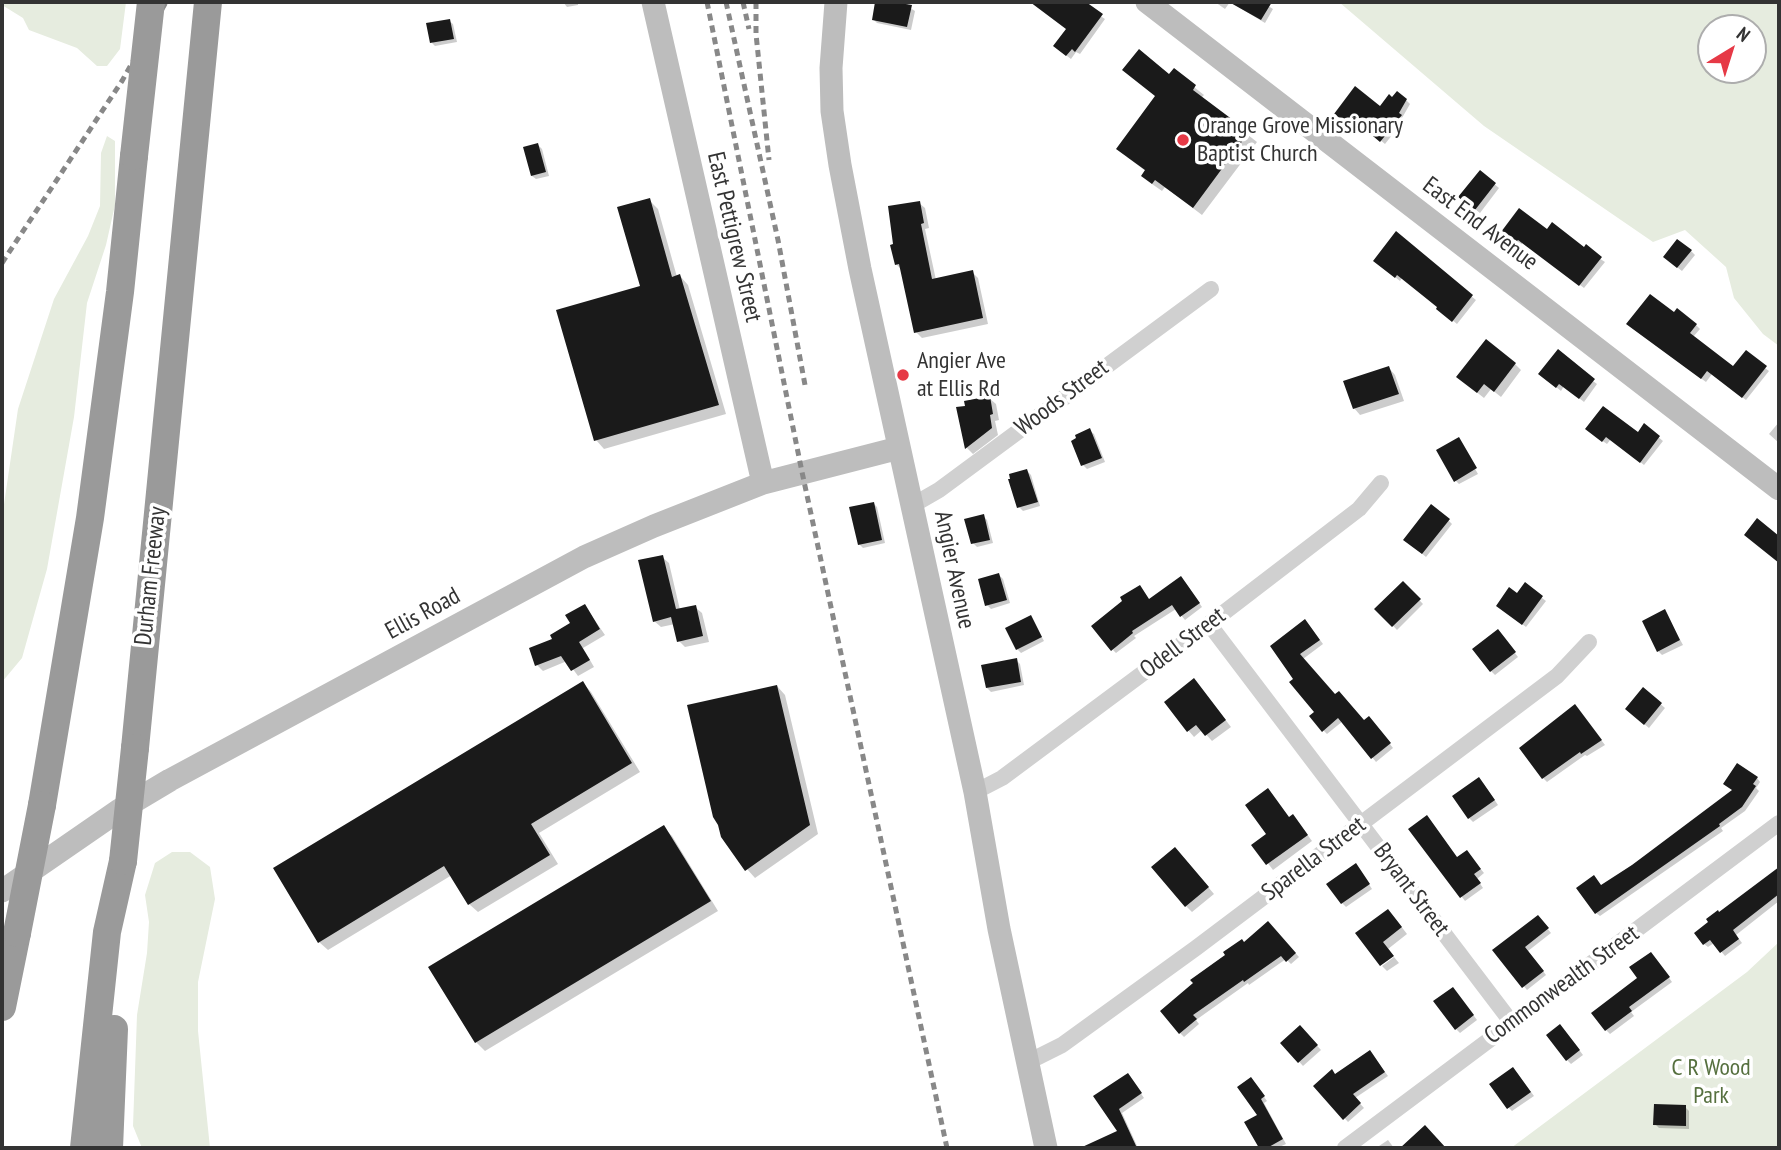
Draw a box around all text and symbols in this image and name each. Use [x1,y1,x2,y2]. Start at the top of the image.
north arrow [1697,14,1767,84]
text: N [1732,21,1755,47]
place label: Orange Grove Missionary Baptist Church [1197,112,1403,168]
marker: Orange Grove Missionary Baptist Church [1175,132,1191,148]
street label: East Pettigrew Street [700,149,768,325]
street label: East End Avenue [1417,171,1543,277]
place label: Angier Ave at Ellis Rd [917,347,1006,403]
street label: Woods Street [1010,354,1114,442]
marker: Angier Ave at Ellis Rd [895,367,911,383]
street label: Durham Freeway [129,505,173,647]
street label: Angier Avenue [927,508,981,632]
street label: Ellis Road [381,582,465,646]
street label: Odell Street [1135,602,1231,684]
street label: Sparella Street [1256,811,1372,907]
street label: Bryant Street [1367,838,1455,942]
street label: Commonwealth Street [1479,919,1645,1051]
park label: C R Wood Park [1671,1054,1751,1110]

